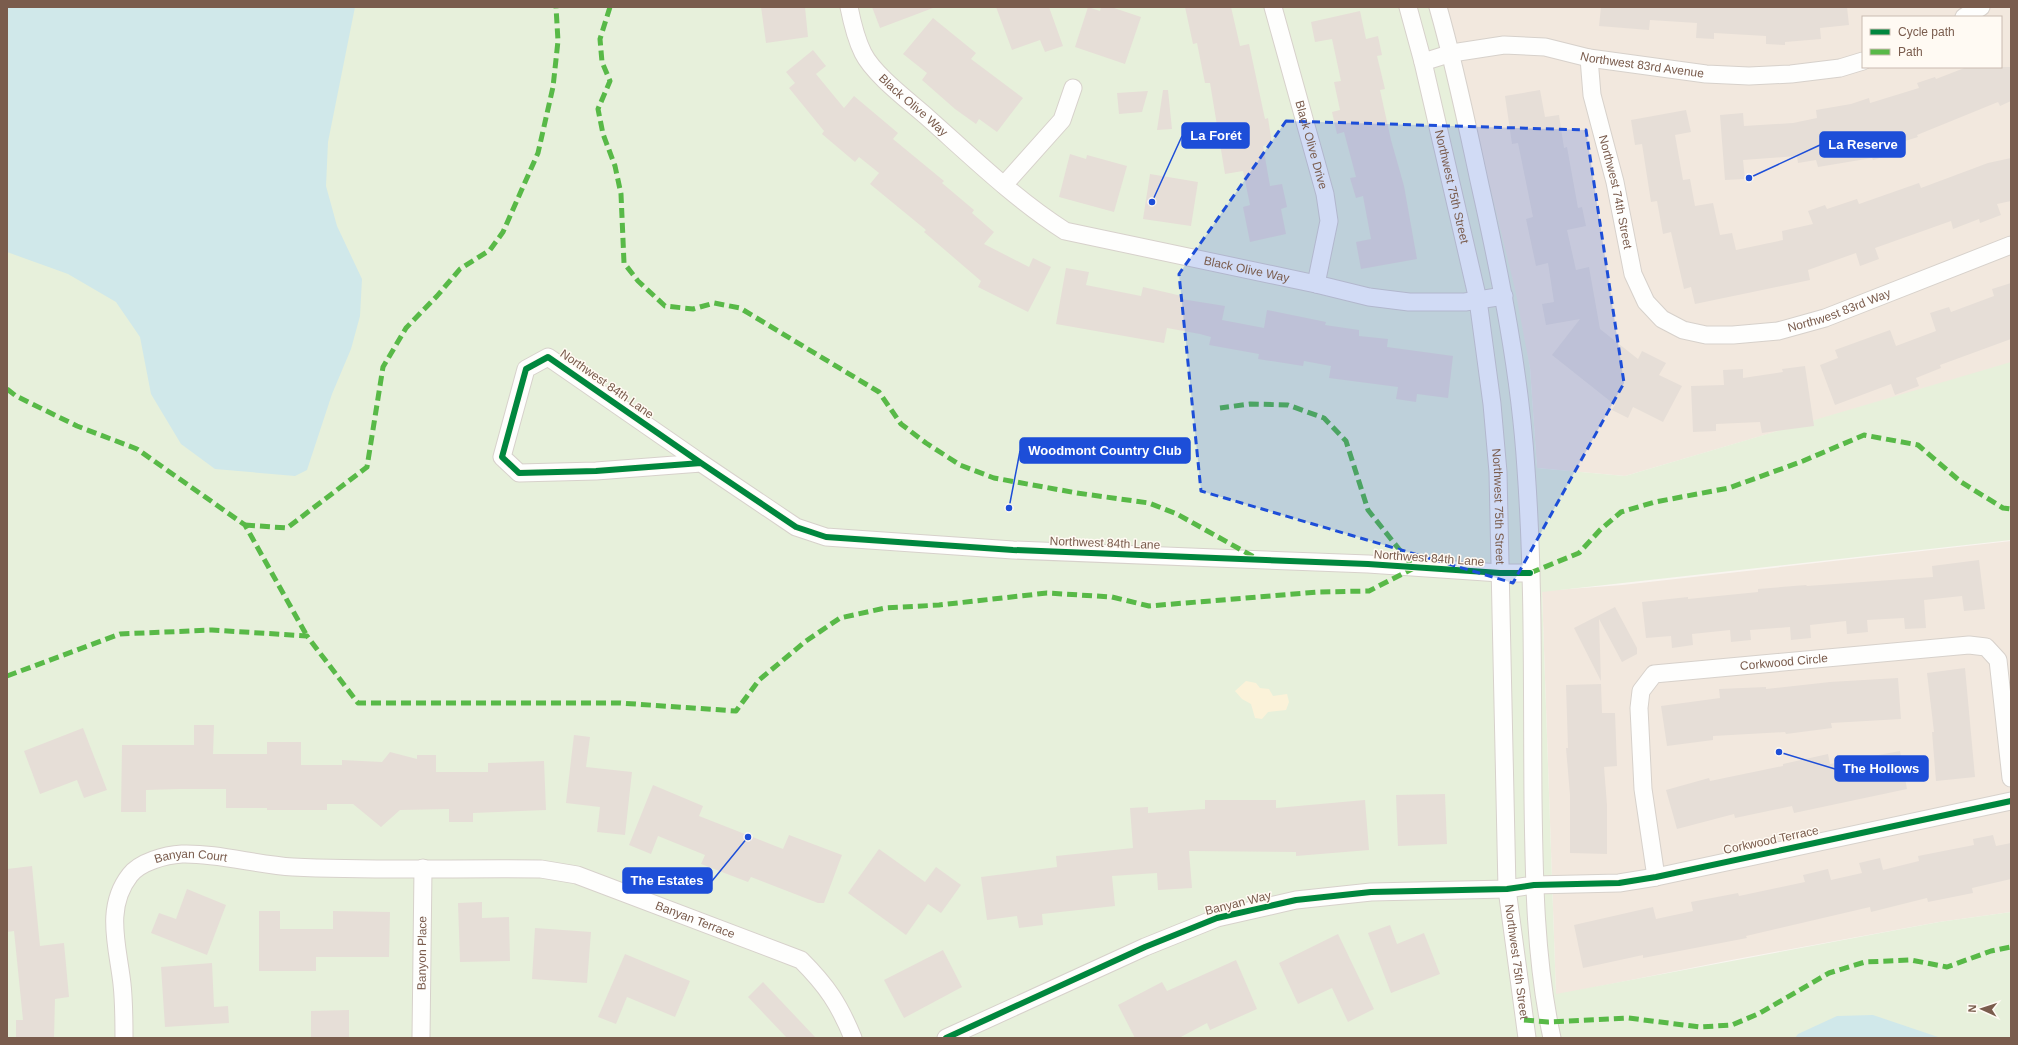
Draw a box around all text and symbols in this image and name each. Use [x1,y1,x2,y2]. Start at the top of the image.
legend [1862,16,2002,68]
text: Cycle path [1898,25,1955,39]
text: Path [1898,45,1923,59]
street label: Northwest 83rd Avenue [1579,49,1705,81]
street label: Black Olive Way [876,71,951,139]
street label: Black Olive Drive [1292,99,1330,191]
callout: La Forét [1182,123,1249,148]
text: La Forét [1190,128,1242,143]
street label: Northwest 75th Street [1432,128,1472,246]
callout: La Reserve [1820,132,1905,157]
street label: Northwest 74th Street [1596,134,1635,251]
text: La Reserve [1828,137,1898,152]
street label: Black Olive Way [1203,254,1291,285]
street label: Northwest 83rd Way [1786,286,1893,335]
street label: Northwest 84th Lane [558,347,657,422]
callout: Woodmont Country Club [1020,438,1190,463]
text: Woodmont Country Club [1028,443,1182,458]
street label: Northwest 75th Street [1489,448,1507,565]
street label: Northwest 84th Lane [1049,534,1161,552]
street label: Northwest 84th Lane [1373,547,1485,569]
street label: Corkwood Circle [1739,651,1829,673]
callout: The Hollows [1835,756,1928,781]
text: The Hollows [1843,761,1919,776]
street label: Corkwood Terrace [1722,823,1820,857]
street label: Banyan Court [153,847,229,866]
callout: The Estates [623,868,712,893]
text: The Estates [631,873,703,888]
street label: Banyan Way [1204,888,1272,918]
street label: Banyan Terrace [653,898,737,941]
street label: Northwest 75th Street [1502,903,1532,1021]
street label: Banyon Place [415,916,429,990]
north arrow [1962,989,2002,1029]
text: N [1966,1004,1978,1013]

